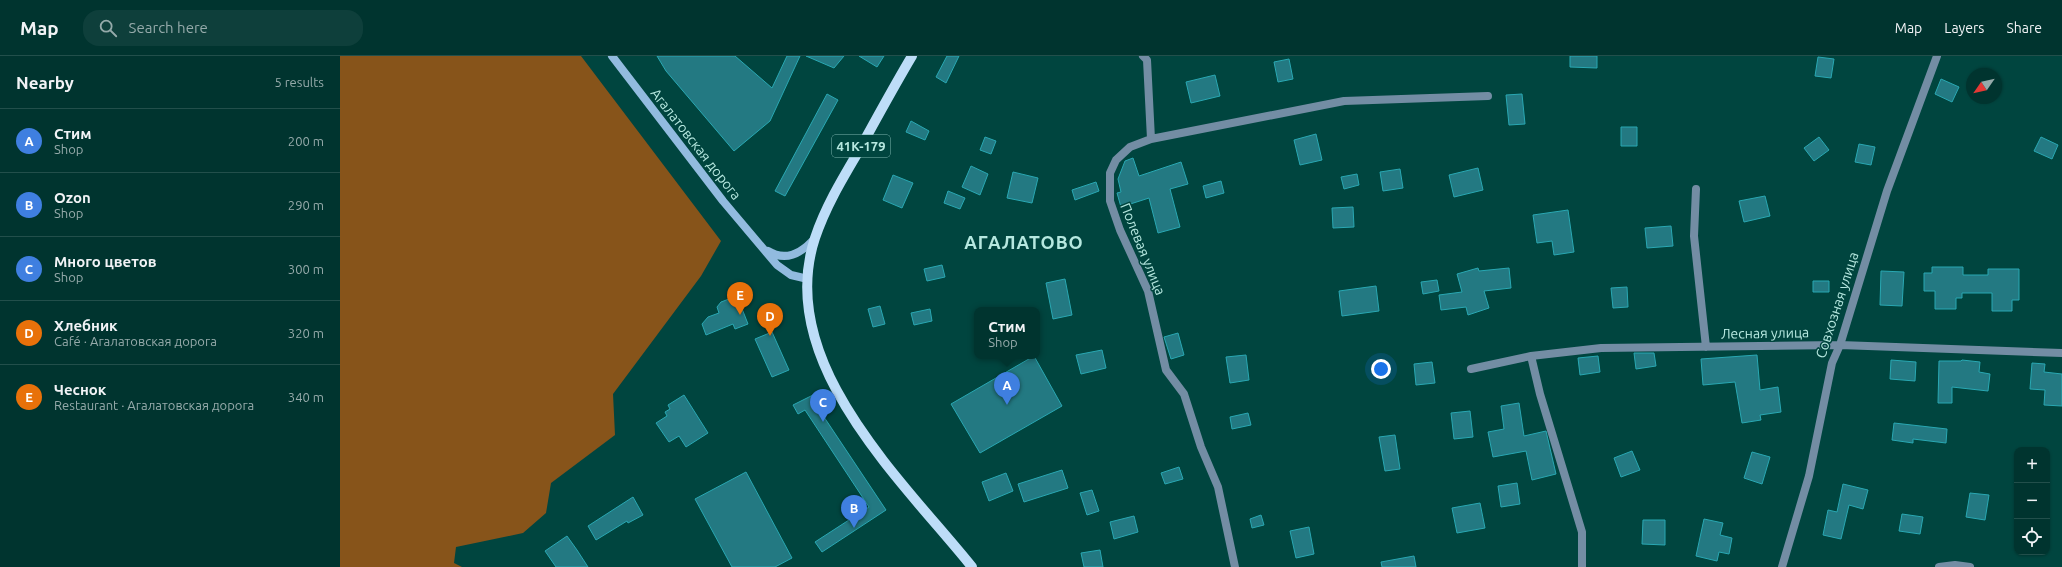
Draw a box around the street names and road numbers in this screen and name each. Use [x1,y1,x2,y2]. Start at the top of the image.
street label: Агалатовская дорога [648,85,744,203]
road number: 41К-179 [832,135,890,157]
street label: Полевая улица [1117,201,1169,297]
street label: Совхозная улица [1812,250,1862,360]
street label: Лесная улица [1721,324,1809,342]

